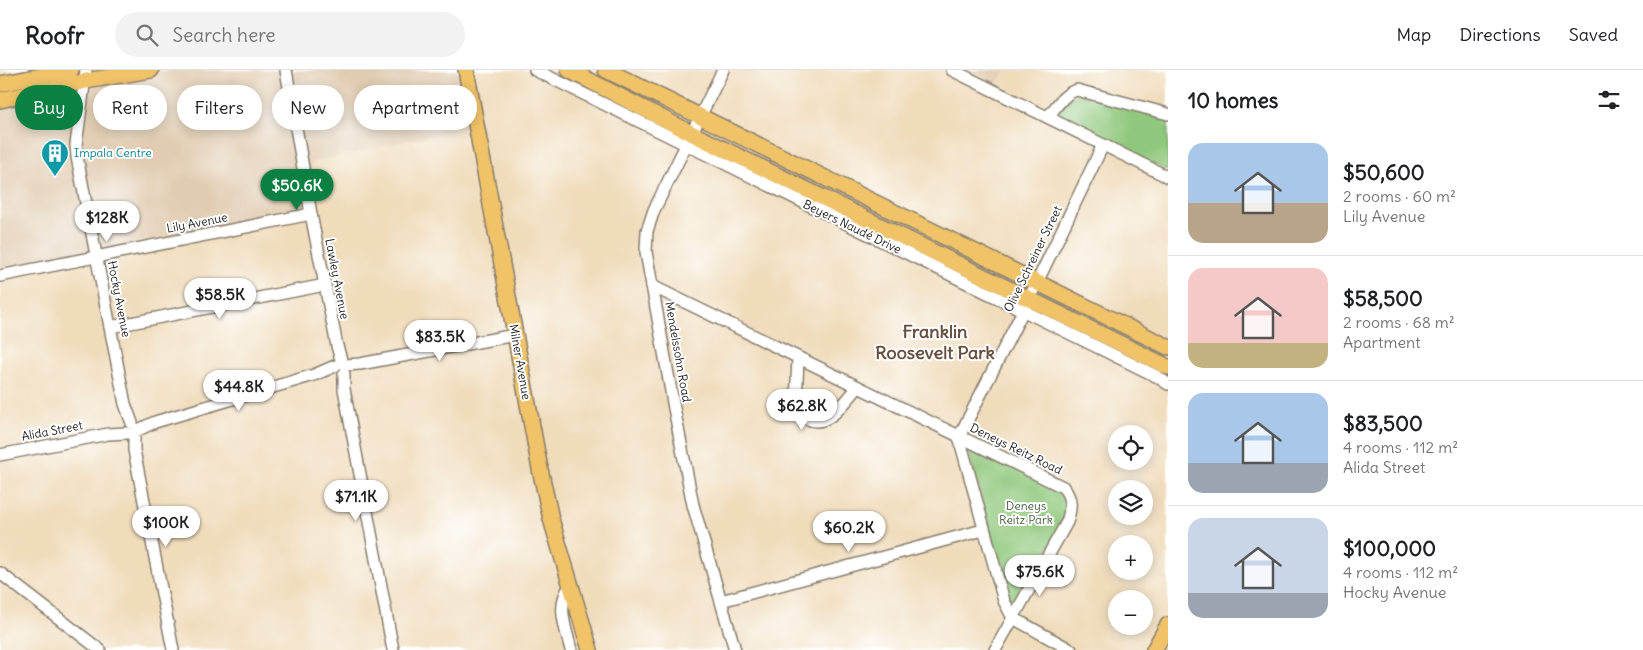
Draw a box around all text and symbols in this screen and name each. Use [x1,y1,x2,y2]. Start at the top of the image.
search box [115,12,465,57]
text: Roofr [25,20,85,50]
icon: search [133,21,161,49]
text: Search here [173,23,276,47]
text: Map [1396,23,1431,46]
text: Directions [1459,23,1541,46]
text: Saved [1569,23,1618,46]
chip: Buy [15,85,83,130]
chip: Rent [93,85,167,130]
chip: Filters [177,85,262,130]
chip: New [272,85,344,130]
chip: Apartment [354,85,477,130]
icon: filters [1595,86,1623,114]
text: 10 homes [1188,87,1278,114]
building icon: Impala Centre [40,138,70,177]
place label: Impala Centre [74,145,152,160]
text: $50,600 [1343,159,1425,186]
icon: home [1228,163,1288,223]
pin: $50.6K [256,168,338,211]
text: $50.6K [271,175,323,195]
text: 2 rooms · 60 m² [1343,186,1456,206]
street label: Beyers Naudé Drive [801,196,904,257]
pin: $128K [72,200,142,243]
street label: Olive Schreiner Street [1000,203,1065,314]
text: Lily Avenue [1343,206,1425,226]
text: $128K [86,207,128,227]
street label: Lily Avenue [165,209,229,236]
street label: Lawley Avenue [322,237,353,320]
street label: Hocky Avenue [105,259,134,338]
pin: $58.5K [179,278,261,320]
text: $58.5K [195,284,245,304]
text: $58,500 [1343,285,1423,312]
icon: home [1228,288,1288,348]
street label: Mendelssohn Road [662,301,695,403]
text: 2 rooms · 68 m² [1343,312,1455,332]
pin: $83.5K [399,320,481,362]
district label: Franklin Roosevelt Park [875,320,995,364]
street label: Milner Avenue [506,323,535,401]
text: $83.5K [415,326,465,346]
text: Apartment [1343,332,1421,352]
pin: $44.8K [198,370,280,412]
text: $44.8K [214,376,264,396]
pin: $62.8K [761,388,843,431]
text: $62.8K [777,395,827,415]
text: $83,500 [1343,410,1423,437]
icon: home [1228,413,1288,473]
street label: Alida Street [20,417,84,444]
street label: Deneys Reitz Road [968,420,1065,477]
map controls [1108,425,1153,635]
button: locate [1108,425,1153,470]
text: 4 rooms · 112 m² [1343,437,1458,457]
text: Alida Street [1343,457,1426,477]
pin: $71.1K [315,480,397,522]
button: layers [1108,480,1153,525]
text: $71.1K [335,486,377,506]
park label: Deneys Reitz Park [999,498,1053,527]
pin: $100K [131,506,201,548]
pin: $60.2K [808,510,890,553]
text: $100K [143,512,189,532]
text: $60.2K [824,517,874,537]
button: + [1108,535,1153,580]
text: $100,000 [1343,535,1436,562]
icon: home [1228,538,1288,598]
pin: $75.6K [999,554,1081,597]
text: $75.6K [1016,561,1064,581]
text: 4 rooms · 112 m² [1343,562,1458,582]
text: Hocky Avenue [1343,582,1446,602]
button: − [1108,590,1153,635]

